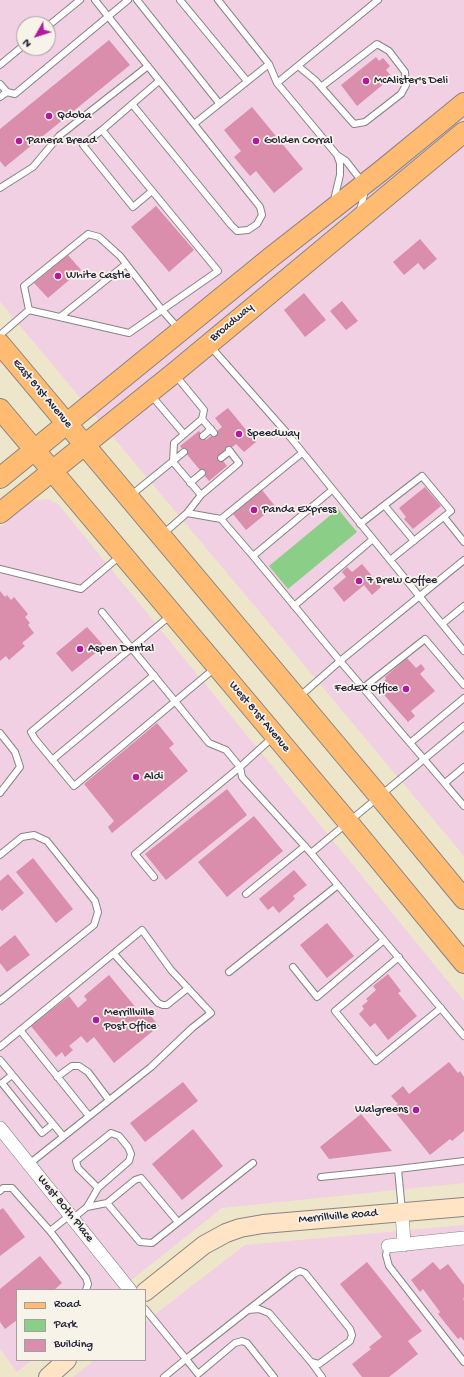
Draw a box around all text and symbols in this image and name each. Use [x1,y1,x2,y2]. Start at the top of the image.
north arrow [16,16,56,56]
text: N [21,36,34,49]
place label: McAlister's Deli [374,74,448,88]
marker: McAlister's Deli [361,76,371,86]
place label: Qdoba [57,109,91,123]
marker: Qdoba [44,111,54,121]
place label: Panera Bread [27,134,96,148]
place label: Golden Corral [264,134,333,148]
marker: Panera Bread [14,136,24,146]
marker: Golden Corral [251,136,261,146]
place label: White Castle [66,269,130,283]
marker: White Castle [53,271,63,281]
street label: Broadway [207,301,257,345]
street label: East 81st Avenue [9,356,75,432]
place label: Speedway [247,427,300,441]
marker: Speedway [234,429,244,439]
place label: Panda Express [262,503,336,517]
marker: Panda Express [249,505,259,515]
place label: 7 Brew Coffee [367,574,437,588]
marker: 7 Brew Coffee [354,576,364,586]
place label: Aspen Dental [88,642,154,656]
marker: Aspen Dental [75,644,85,654]
street label: West 81st Avenue [225,679,293,755]
place label: FedEx Office [335,682,398,696]
marker: FedEx Office [401,684,411,694]
place label: Aldi [144,770,163,784]
marker: Aldi [131,772,141,782]
place label: Merrillville Post Office [104,1006,156,1034]
marker: Merrillville Post Office [91,1015,101,1025]
place label: Walgreens [355,1103,408,1117]
marker: Walgreens [411,1105,421,1115]
street label: West 80th Place [34,1172,96,1246]
street label: Merrillville Road [298,1206,378,1228]
legend [16,1289,146,1361]
text: Road [54,1298,80,1312]
text: Park [54,1318,77,1332]
text: Building [54,1338,93,1352]

